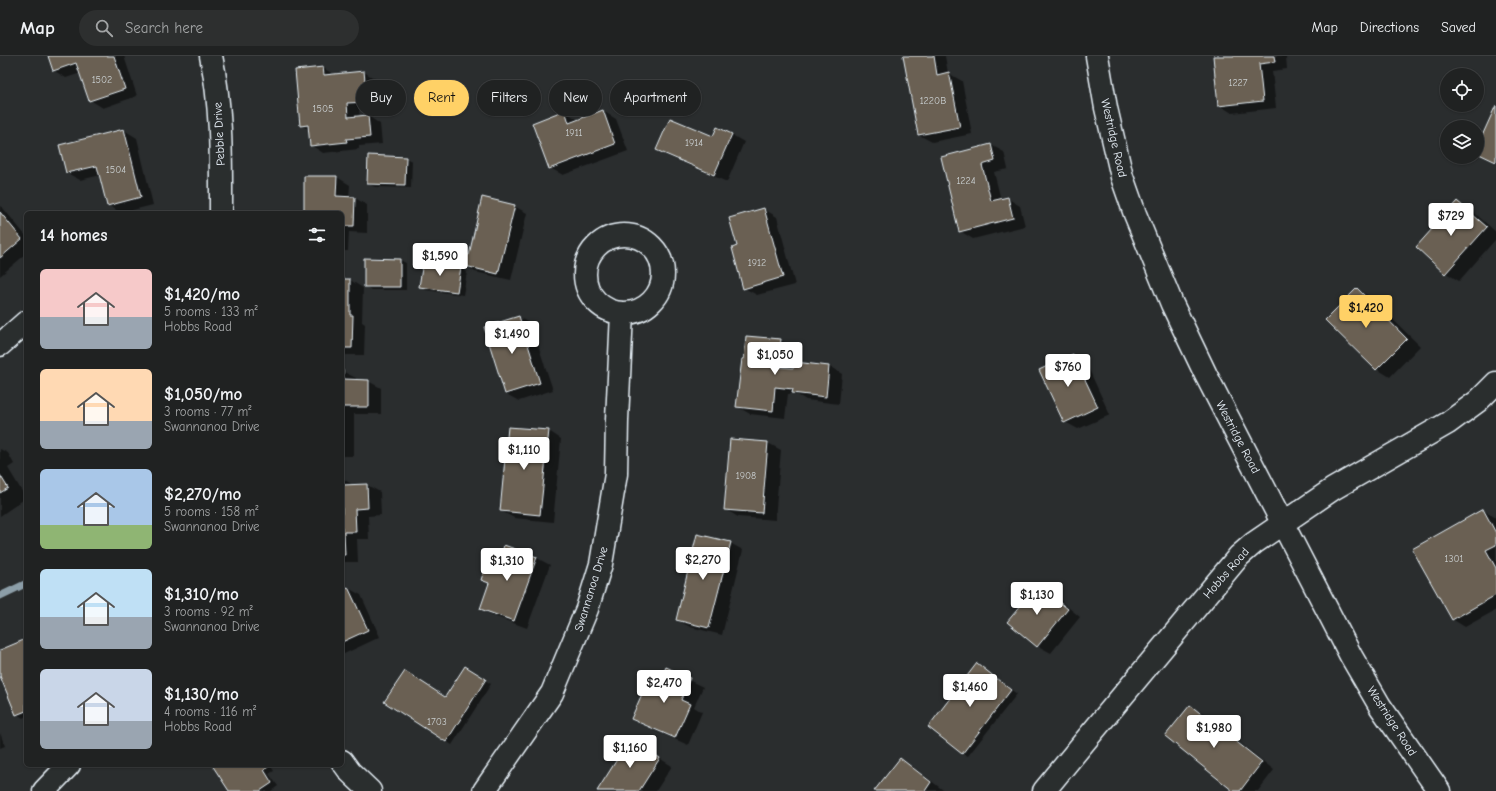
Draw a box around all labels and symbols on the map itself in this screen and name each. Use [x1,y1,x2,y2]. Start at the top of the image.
house number: 1502 [92,74,112,86]
house number: 1227 [1228,77,1248,89]
house number: 1220B [920,95,946,107]
street label: Westridge Road [1098,97,1130,179]
street label: Pebble Drive [210,102,228,166]
house number: 1505 [313,103,333,115]
house number: 1911 [565,127,583,139]
house number: 1914 [685,137,703,149]
house number: 1504 [106,164,126,176]
house number: 1224 [956,175,976,187]
pin: $729 [1427,203,1475,237]
pin: $1,590 [407,243,473,277]
house number: 1912 [748,257,766,269]
pin: $1,420 [1333,295,1399,329]
pin: $1,490 [479,321,545,355]
pin: $1,050 [742,342,808,376]
pin: $760 [1044,354,1092,388]
street label: Westridge Road [1213,398,1263,476]
pin: $1,110 [491,437,557,471]
house number: 1908 [736,470,756,482]
street label: Swannanoa Drive [571,545,611,633]
street label: Hobbs Road [1200,545,1252,601]
pin: $2,270 [670,547,736,581]
pin: $1,310 [474,548,540,582]
house number: 1301 [1444,553,1464,565]
pin: $1,130 [1004,582,1070,616]
pin: $2,470 [631,670,697,704]
pin: $1,460 [937,674,1003,708]
street label: Westridge Road [1364,684,1420,758]
pin: $1,980 [1181,715,1247,749]
house number: 1703 [427,716,447,728]
pin: $1,160 [597,735,663,769]

